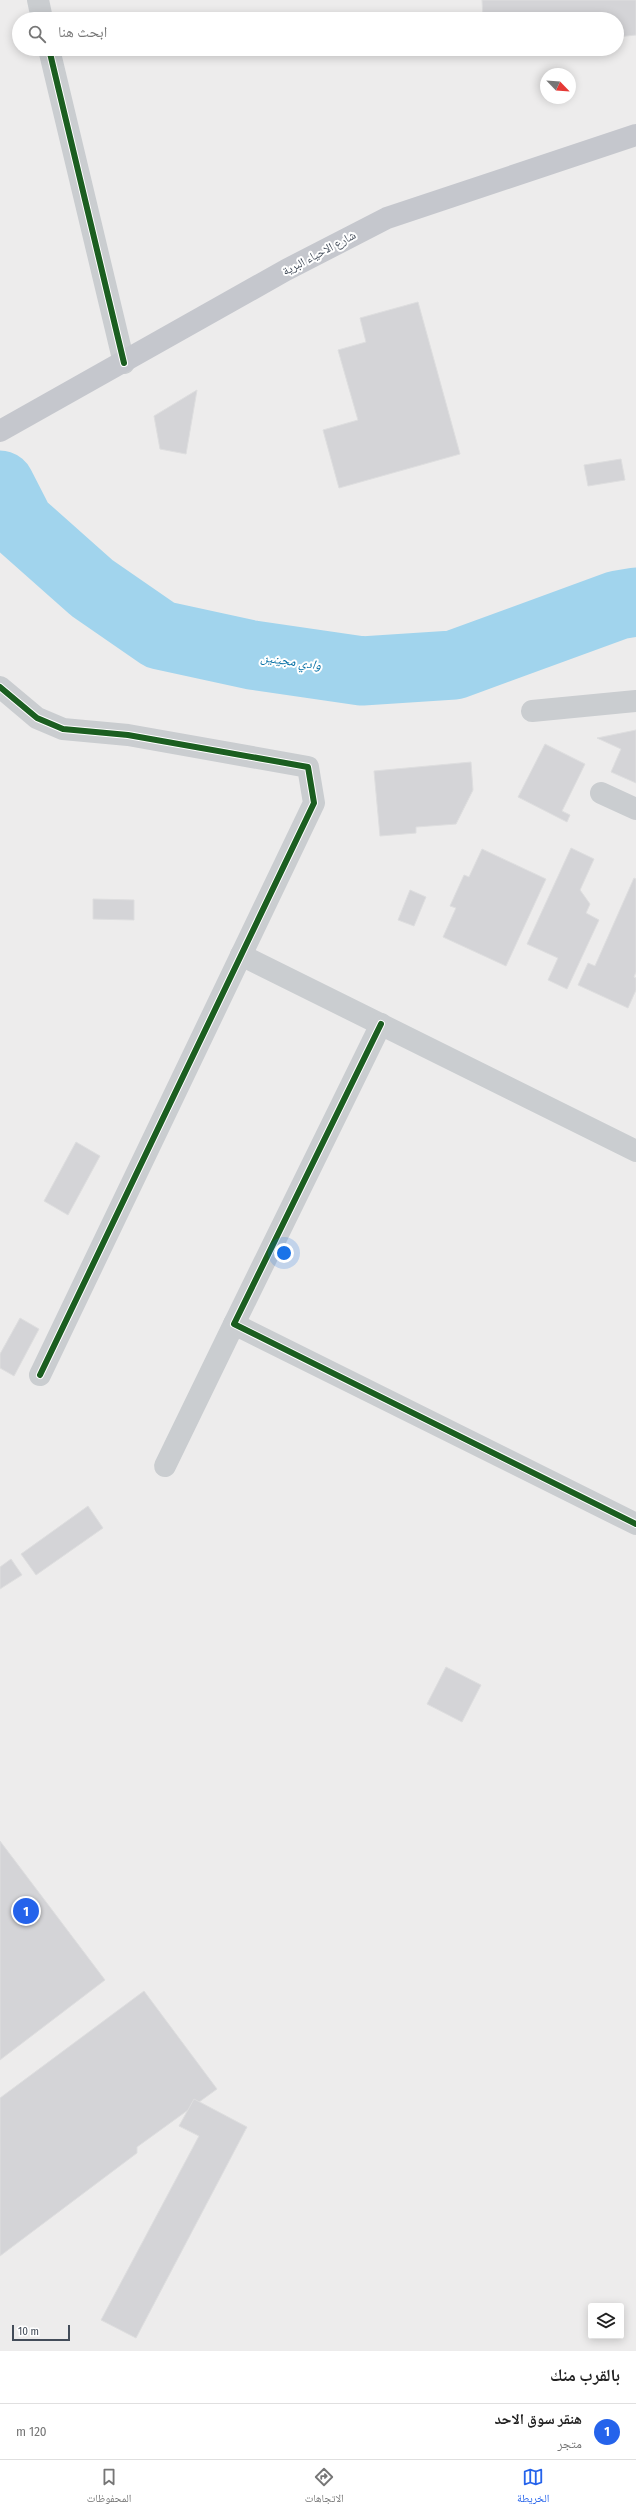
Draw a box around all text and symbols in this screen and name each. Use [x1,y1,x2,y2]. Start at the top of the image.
search box [12,12,624,56]
icon: search [26,23,48,45]
text: ابحث هنا [58,23,107,41]
north arrow [540,68,576,104]
street label: شارع الاحياء البرية [280,228,359,279]
water label: وادي مجينين [259,649,322,676]
your location [274,1243,294,1263]
pin: 1 [13,1896,39,1926]
map controls [588,2303,624,2339]
button: layers [588,2303,624,2339]
scale bar [12,2323,70,2342]
text: 10 m [18,2325,39,2338]
text: بالقرب منك [550,2365,620,2386]
text: هنقر سوق الاحد [494,2410,582,2428]
text: 120 m [16,2424,47,2439]
text: 1 [604,2424,610,2439]
text: متجر [557,2436,582,2451]
tab: المحفوظات [87,2466,131,2509]
tab: الاتجاهات [305,2466,344,2509]
tab: الخريطة [517,2466,549,2509]

